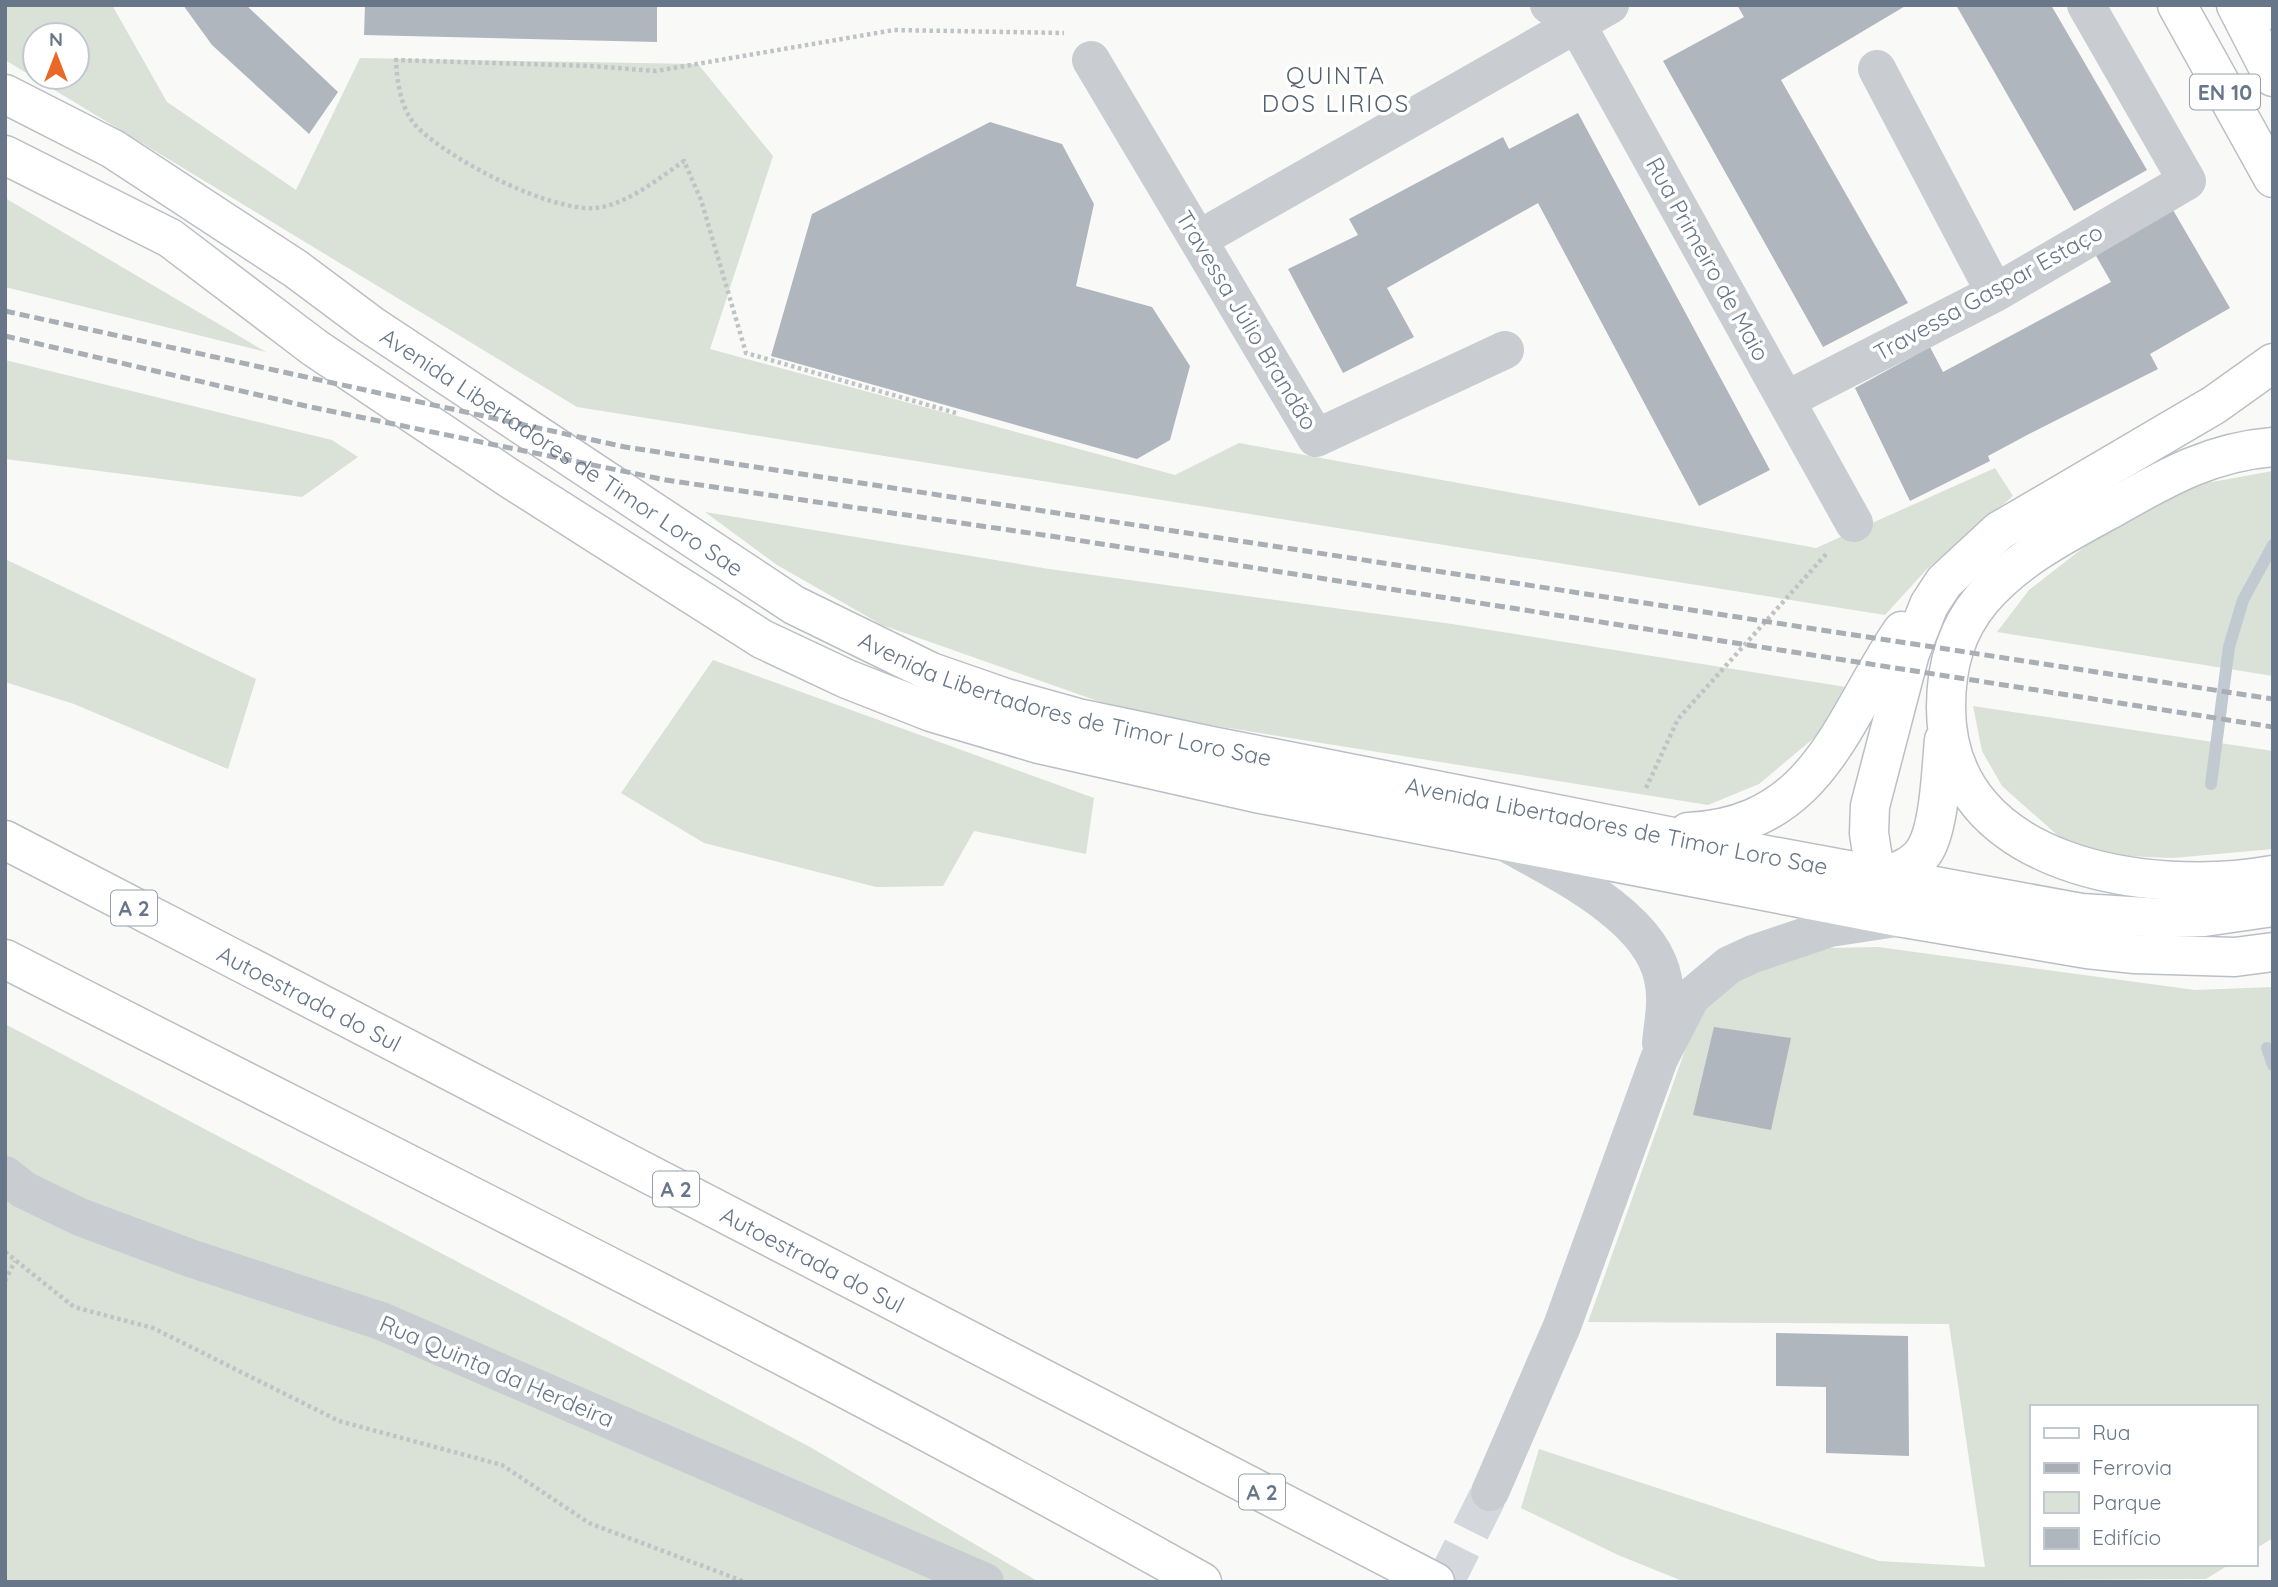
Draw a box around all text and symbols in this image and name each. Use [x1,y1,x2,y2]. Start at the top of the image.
north arrow [21,21,91,91]
text: N [49,27,63,51]
district label: QUINTA DOS LIRIOS [1262,60,1410,118]
road number: EN 10 [2190,74,2260,110]
street label: Rua Primeiro de Maio [1640,152,1776,366]
street label: Travessa Júlio Brandão [1170,205,1324,435]
street label: Travessa Gaspar Estaço [1868,217,2108,367]
street label: Avenida Libertadores de Timor Loro Sae [375,321,749,582]
street label: Avenida Libertadores de Timor Loro Sae [854,625,1274,772]
street label: Avenida Libertadores de Timor Loro Sae [1403,770,1830,881]
road number: A 2 [111,890,157,926]
street label: Autoestrada do Sul [213,938,406,1058]
road number: A 2 [653,1172,699,1206]
street label: Autoestrada do Sul [716,1199,910,1319]
street label: Rua Quinta da Herdeira [375,1308,619,1434]
legend [2030,1405,2257,1566]
text: Rua [2092,1419,2131,1445]
text: Ferrovia [2092,1454,2172,1480]
road number: A 2 [1239,1474,1285,1510]
text: Parque [2092,1489,2161,1515]
text: Edifício [2092,1524,2161,1550]

